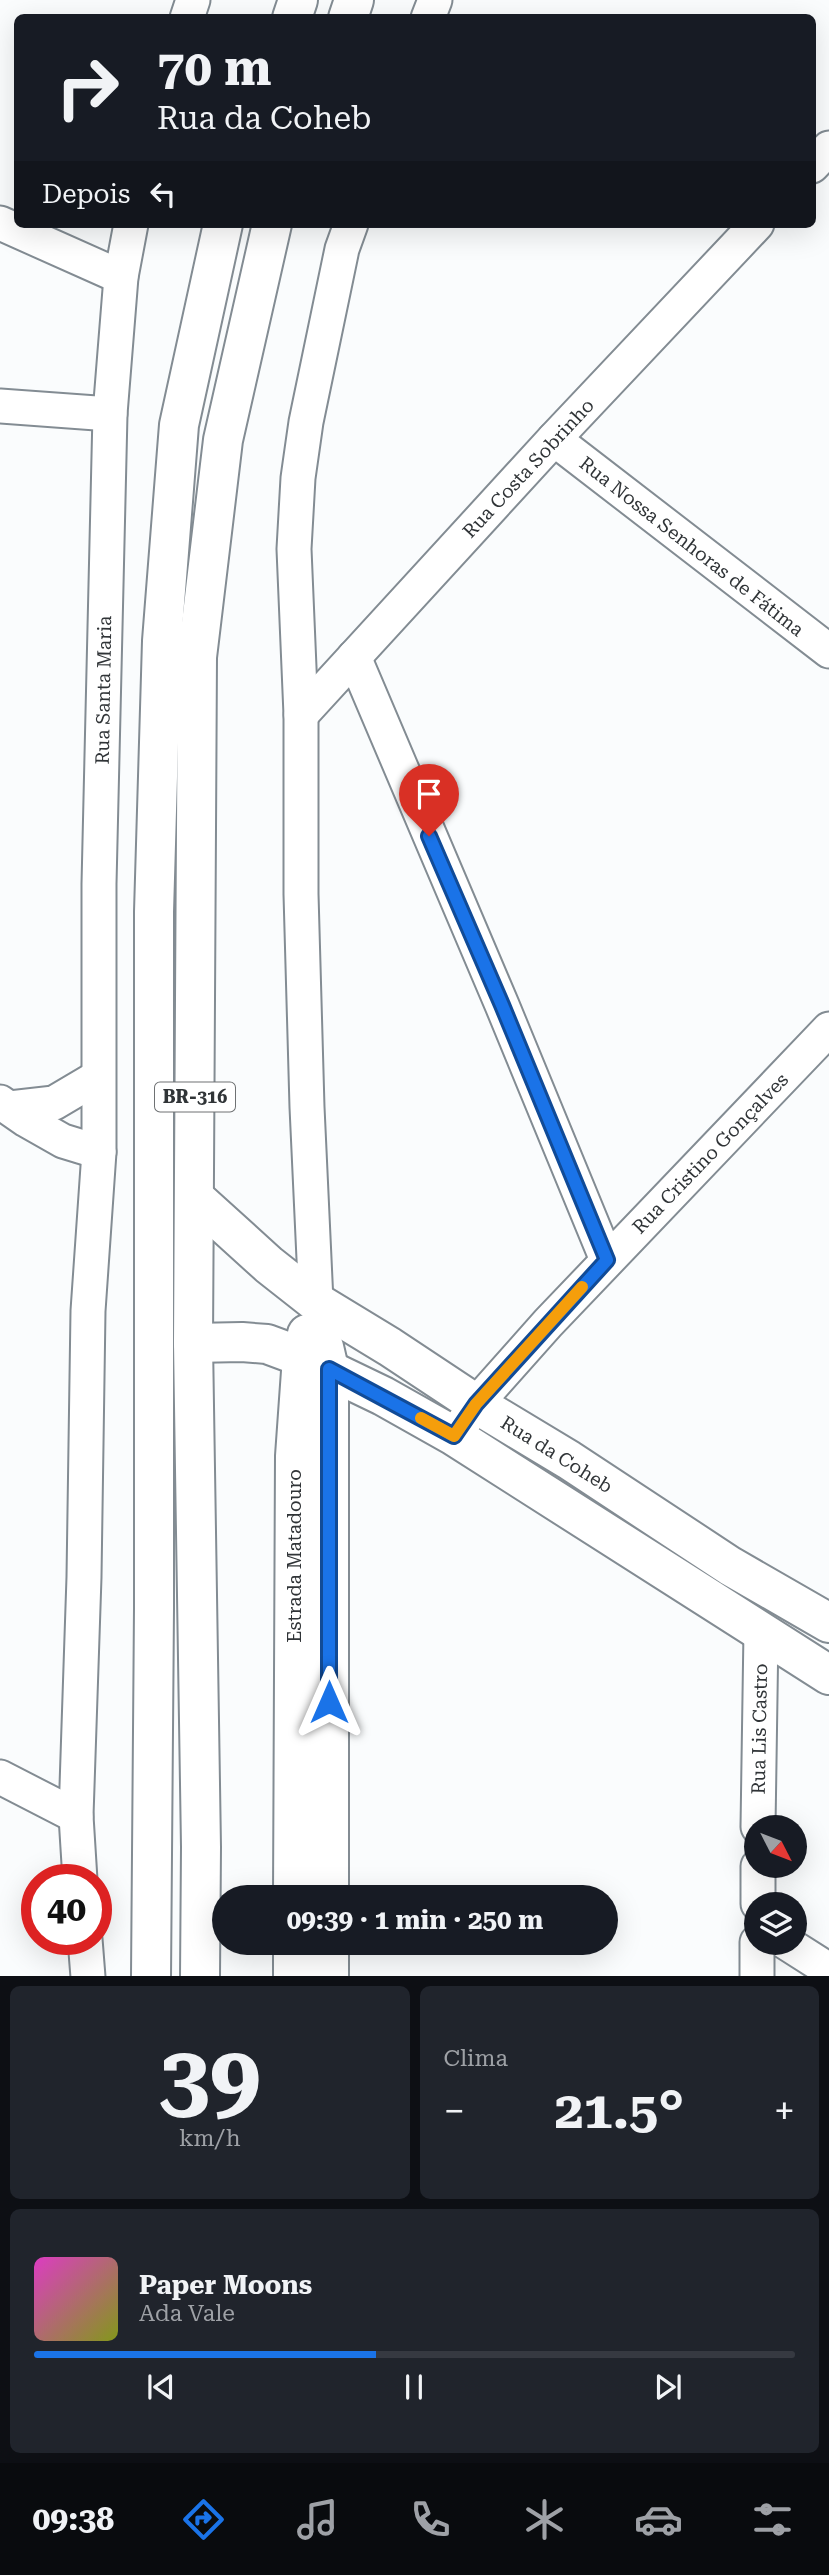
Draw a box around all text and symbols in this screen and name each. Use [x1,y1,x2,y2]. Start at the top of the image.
text: 70 m [157,40,272,97]
icon: right [42,42,133,133]
text: Rua da Coheb [157,99,371,137]
icon: left [144,175,182,213]
text: Depois [42,179,130,209]
street label: Rua Costa Sobrinho [458,394,599,543]
street label: Rua Nossa Senhoras de Fátima [575,452,809,642]
street label: Rua Santa Maria [91,615,116,765]
pin [399,764,459,836]
icon: arrive [410,775,448,813]
street label: Rua Cristino Gonçalves [628,1068,793,1238]
road number: BR-316 [155,1082,235,1112]
street label: Rua da Coheb [497,1411,617,1498]
street label: Estrada Matadouro [283,1469,306,1643]
street label: Rua Lis Castro [747,1663,772,1795]
position arrow [292,1665,366,1739]
north arrow [744,1815,807,1878]
map controls [744,1815,807,1955]
speed limit sign: 40 [21,1864,112,1955]
button: layers [744,1892,807,1955]
text: 09:39 · 1 min · 250 m [287,1905,543,1935]
text: 39 [159,2026,261,2132]
text: Clima [444,2045,508,2072]
text: 21.5° [554,2080,684,2141]
text: − [444,2089,465,2133]
text: + [774,2089,795,2133]
text: km/h [179,2125,241,2152]
text: Paper Moons [139,2270,312,2300]
text: Ada Vale [139,2300,235,2327]
icon: previous [142,2368,180,2406]
icon: pause [395,2368,433,2406]
icon: next [649,2368,687,2406]
icon: directions [179,2495,228,2544]
icon: music [293,2495,342,2544]
icon: phone [406,2495,455,2544]
icon: climate [520,2495,569,2544]
icon: car [634,2495,683,2544]
icon: filters [748,2495,797,2544]
text: 09:38 [32,2500,114,2538]

